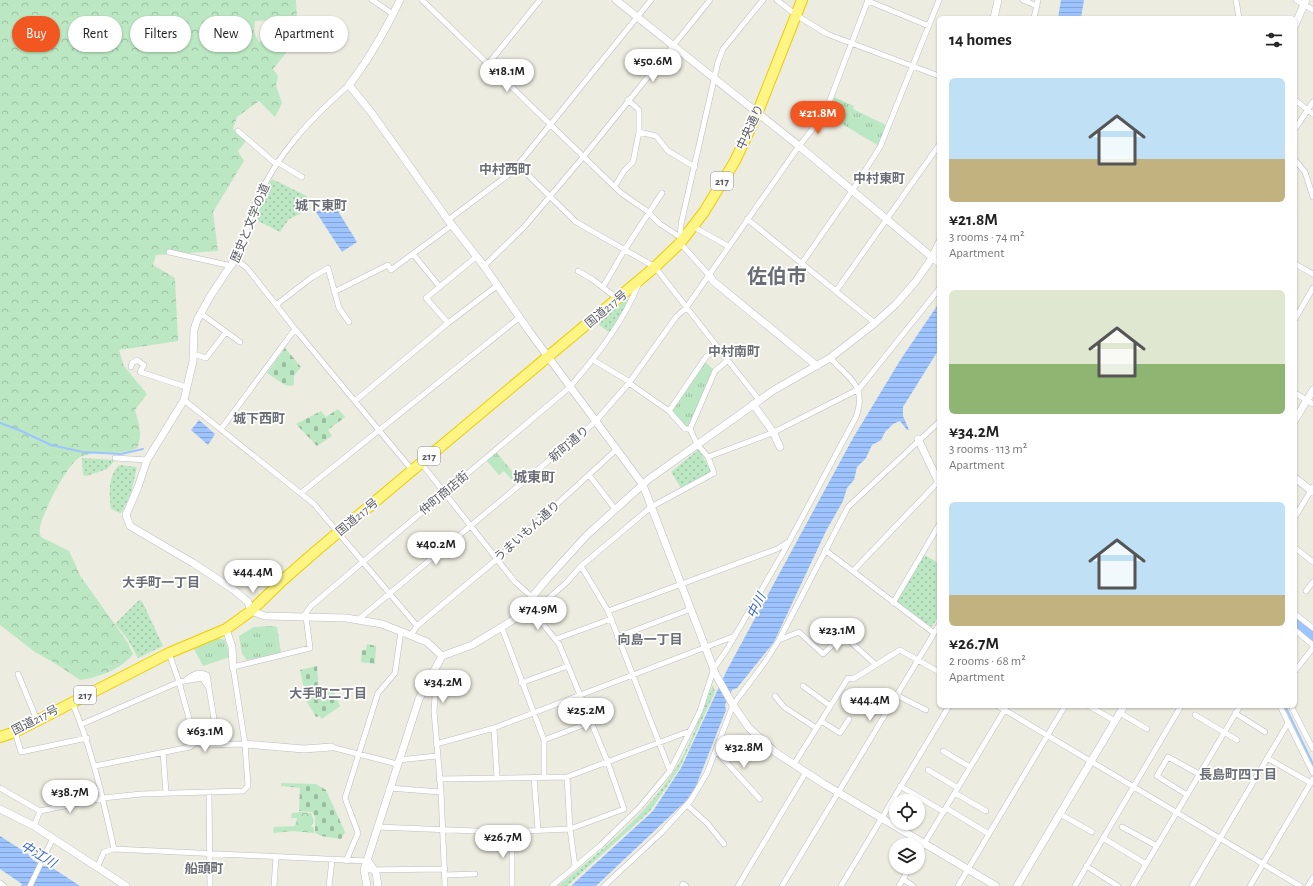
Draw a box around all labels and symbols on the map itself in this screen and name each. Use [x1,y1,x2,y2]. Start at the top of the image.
pin: ¥50.6M [620,49,686,83]
pin: ¥18.1M [474,59,540,93]
pin: ¥21.8M [785,101,851,135]
street label: 中央通り [734,102,766,151]
district label: 中村西町 [479,162,531,177]
district label: 中村東町 [853,171,905,186]
road number: 217 [711,172,733,190]
street label: 歴史と文学の道 [228,181,271,264]
district label: 城下東町 [295,198,347,213]
district label: 佐伯市 [747,266,807,287]
street label: 国道217号 [582,287,629,330]
district label: 中村南町 [708,344,760,359]
district label: 城下西町 [233,411,285,426]
street label: 新町通り [546,423,591,464]
road number: 217 [418,447,440,465]
street label: 仲町商店街 [417,468,471,517]
district label: 城東町 [513,469,555,485]
street label: 国道217号 [333,495,380,538]
street label: うまいもん通り [491,498,562,564]
pin: ¥40.2M [403,532,469,566]
pin: ¥44.4M [220,560,286,594]
district label: 大手町一丁目 [122,575,200,590]
water label: 中川 [744,589,770,621]
pin: ¥74.9M [505,597,571,631]
pin: ¥23.1M [804,618,870,652]
district label: 向島一丁目 [617,632,683,647]
pin: ¥34.2M [410,670,476,704]
road number: 217 [74,686,96,704]
district label: 大手町二丁目 [289,686,367,701]
pin: ¥44.4M [837,688,903,722]
pin: ¥25.2M [553,698,619,732]
street label: 国道217号 [9,702,60,737]
pin: ¥63.1M [172,719,238,753]
pin: ¥32.8M [711,735,777,769]
district label: 長島町四丁目 [1199,768,1277,782]
pin: ¥38.7M [37,780,103,814]
pin: ¥26.7M [470,825,536,859]
water label: 中江川 [18,839,60,872]
district label: 船頭町 [184,861,224,876]

